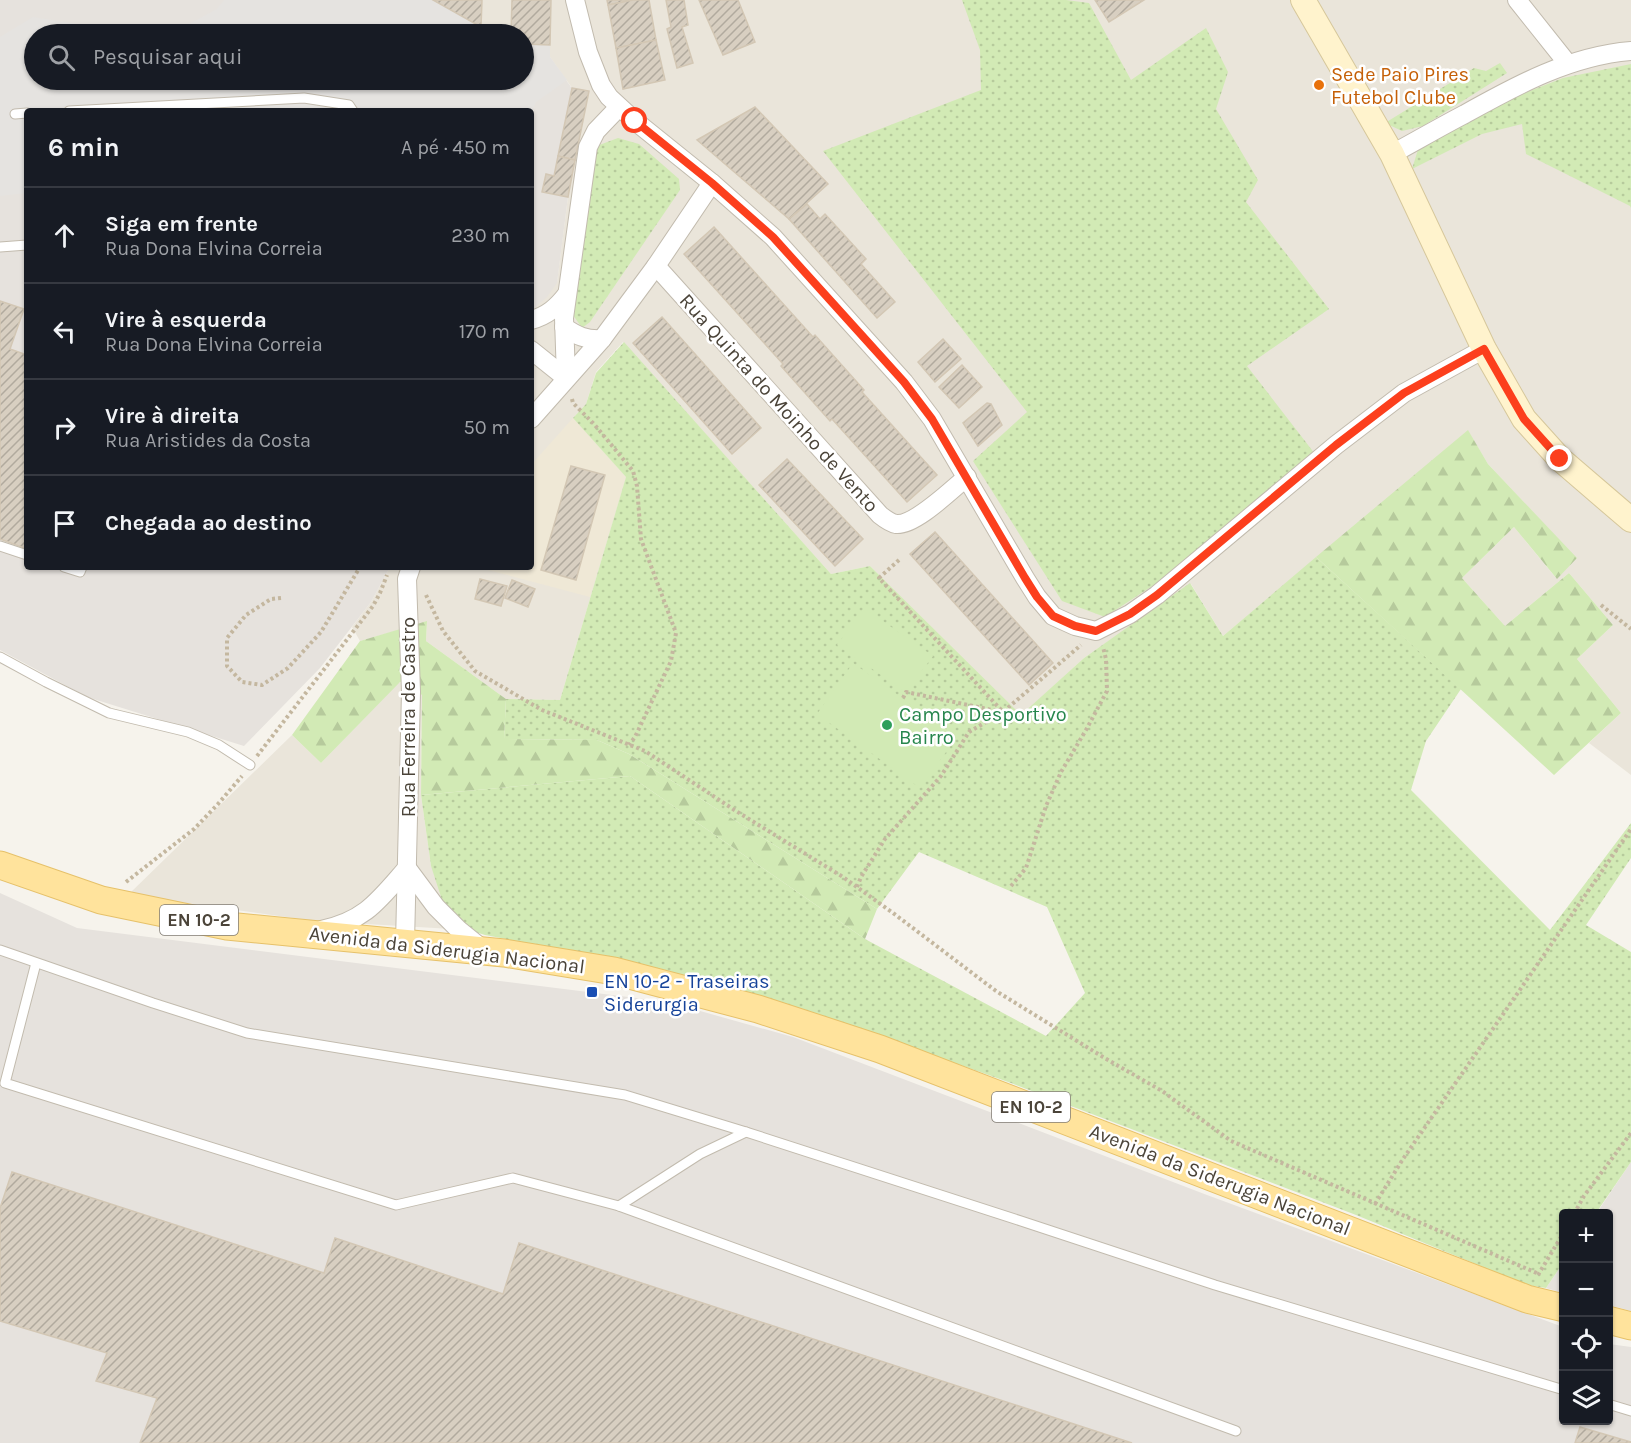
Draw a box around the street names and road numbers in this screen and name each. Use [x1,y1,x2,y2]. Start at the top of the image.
street label: Rua Quinta do Moinho de Vento [675,289,883,517]
street label: Rua Ferreira de Castro [397,617,420,817]
road number: EN 10-2 [160,905,238,935]
street label: Avenida da Siderugia Nacional [308,922,586,978]
road number: EN 10-2 [992,1092,1070,1122]
street label: Avenida da Siderugia Nacional [1086,1119,1354,1241]

